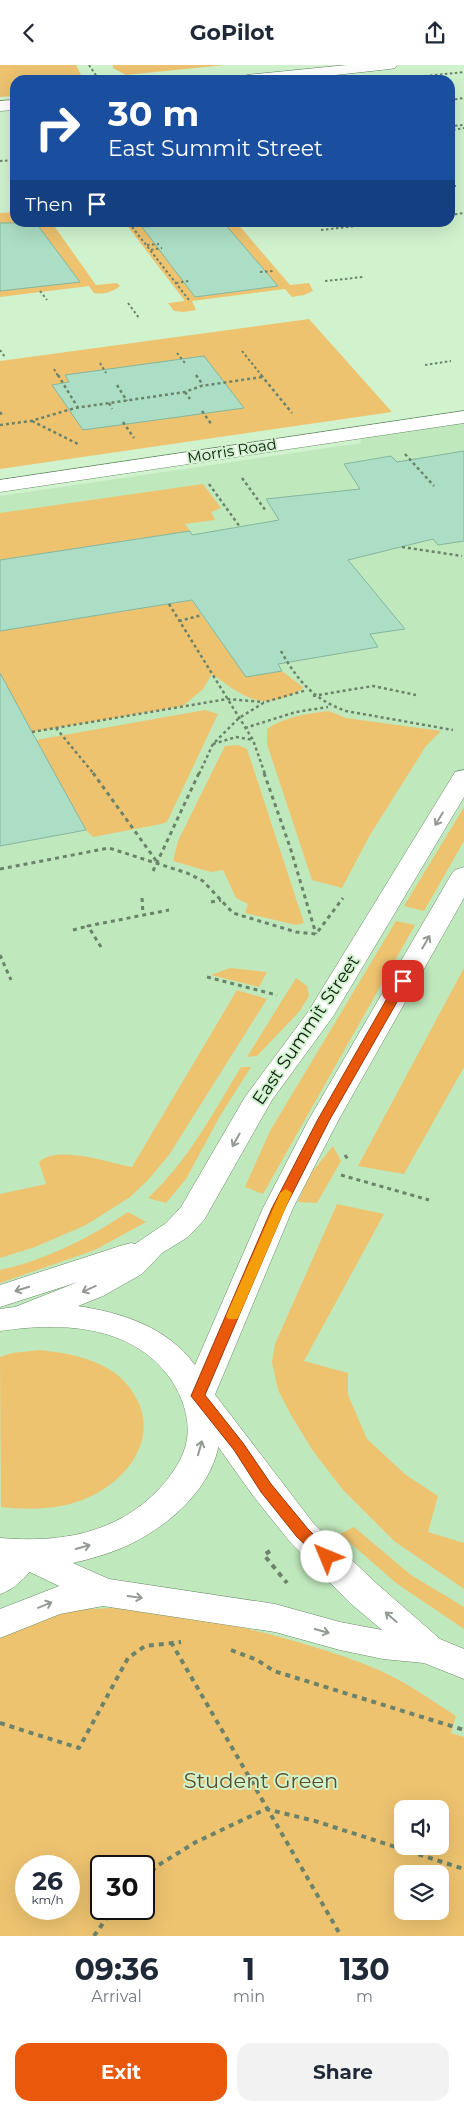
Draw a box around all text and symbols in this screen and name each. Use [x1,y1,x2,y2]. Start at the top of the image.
icon: back [15,19,43,47]
text: GoPilot [190,19,274,46]
icon: share [421,19,449,47]
text: 30 m [108,92,199,135]
icon: right [25,95,90,160]
text: East Summit Street [108,135,323,162]
icon: arrive [83,190,111,218]
text: Then [25,193,73,216]
street label: Morris Road [186,434,278,467]
one-way arrow [433,811,443,825]
one-way arrow [421,935,431,950]
street label: East Summit Street [248,951,364,1109]
pin [382,960,424,1002]
icon: arrive [389,967,417,995]
one-way arrow [231,1132,240,1147]
one-way arrow [14,1284,30,1294]
one-way arrow [82,1285,97,1295]
one-way arrow [196,1440,205,1456]
position arrow [300,1530,352,1582]
one-way arrow [74,1542,90,1552]
one-way arrow [127,1592,143,1602]
one-way arrow [37,1600,52,1610]
one-way arrow [384,1611,397,1623]
one-way arrow [314,1627,330,1637]
park label: Student Green [184,1768,338,1793]
map controls [394,1800,449,1920]
button: sound [394,1800,449,1855]
speed limit sign: 30 [90,1855,155,1920]
button: layers [394,1865,449,1920]
text: 26 [32,1866,63,1896]
text: km/h [31,1892,64,1907]
text: 09:36 [74,1951,159,1988]
text: 1 [243,1951,255,1988]
text: 130 [340,1951,390,1988]
text: Arrival [91,1987,142,2006]
text: min [233,1987,265,2006]
text: m [356,1987,373,2006]
button: Exit [15,2043,227,2101]
button: Share [237,2043,449,2101]

